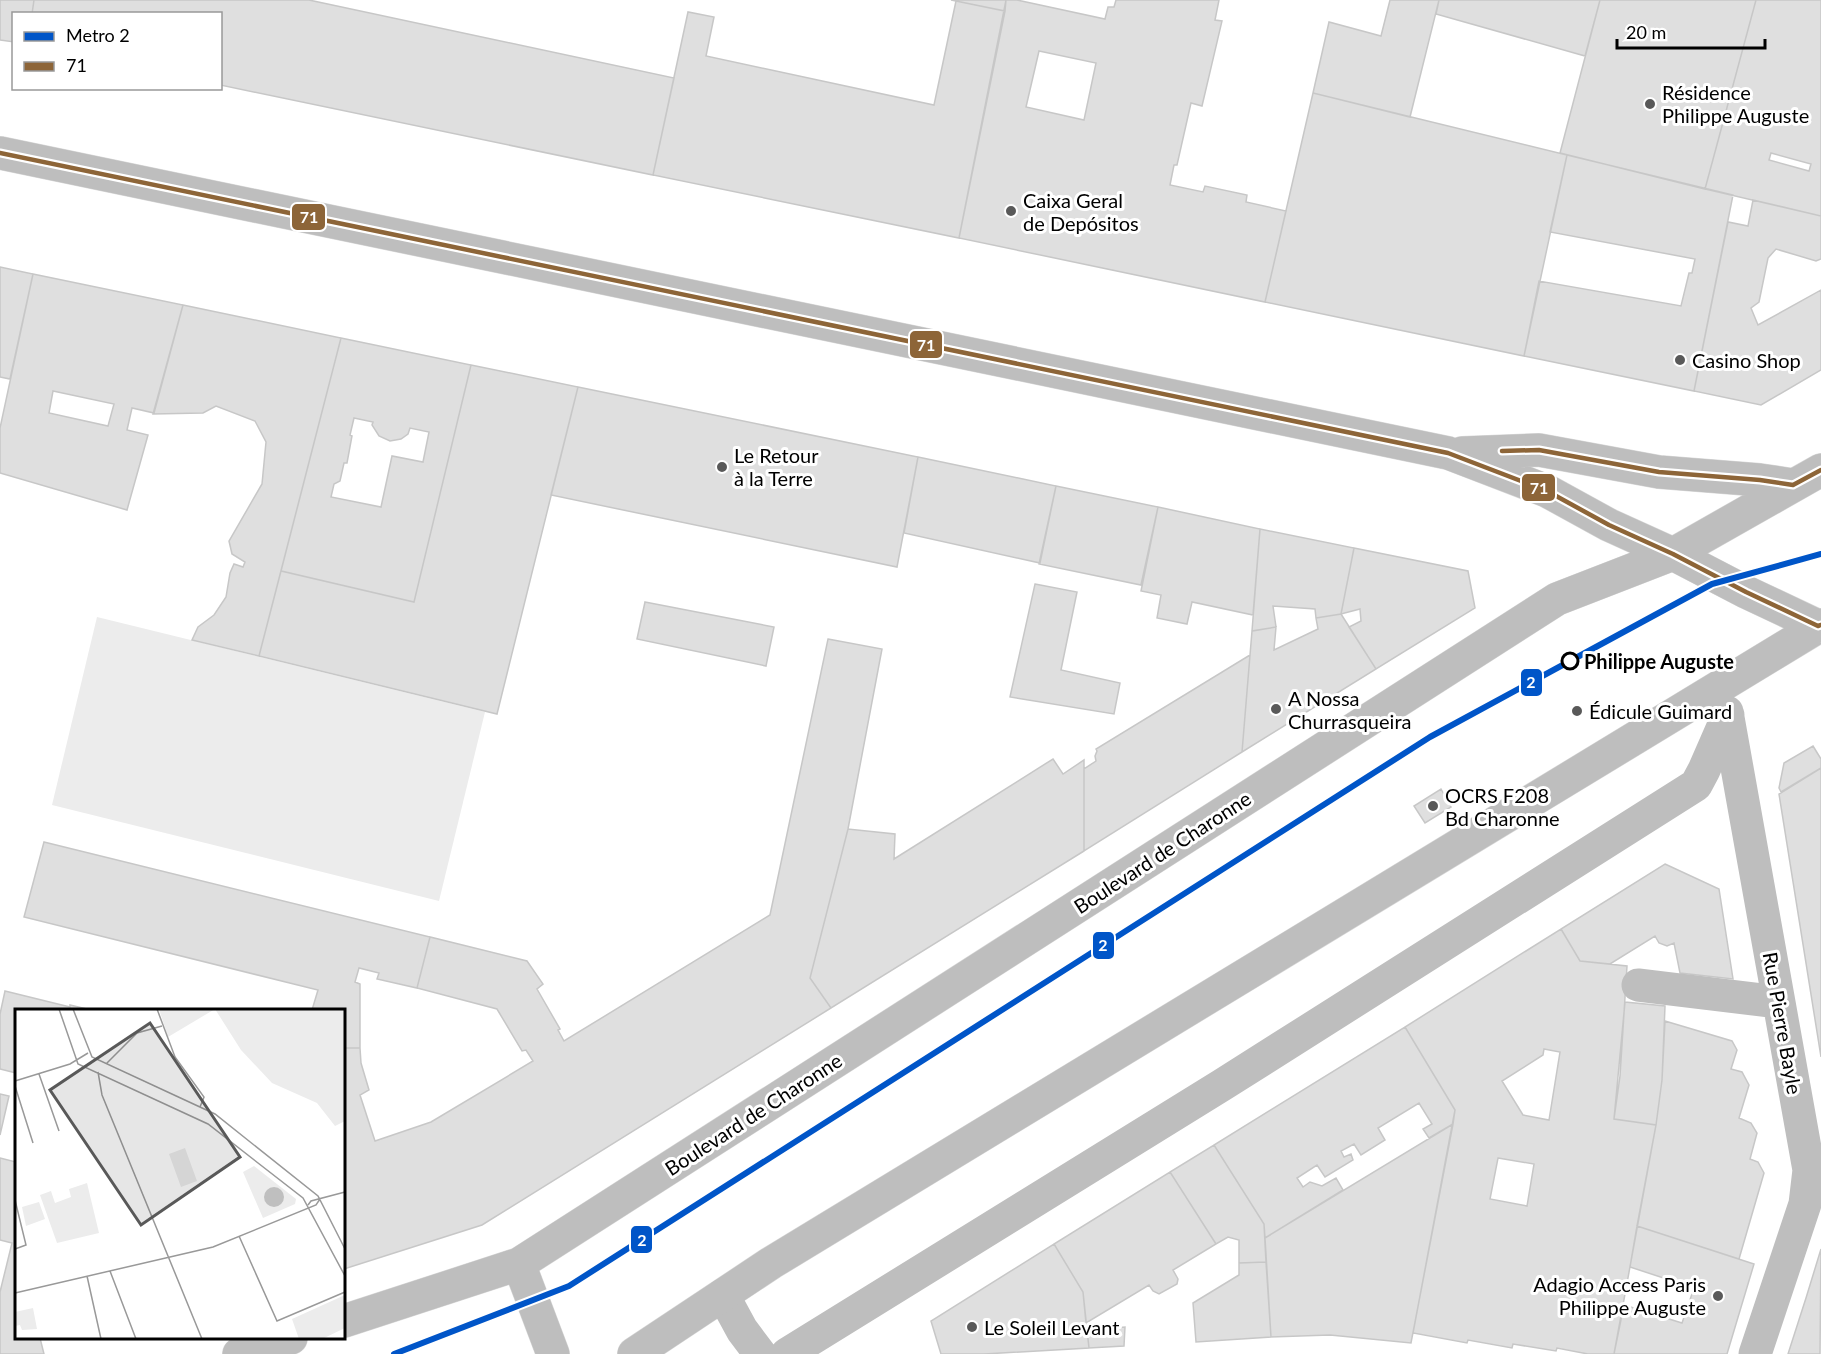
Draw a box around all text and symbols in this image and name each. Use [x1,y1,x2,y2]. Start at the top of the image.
legend [12,12,222,90]
scale bar [1617,12,1766,50]
text: 20 m [1626,21,1666,43]
text: Metro 2 [66,24,130,46]
text: 71 [66,54,87,76]
place label: Résidence Philippe Auguste [1662,80,1809,127]
marker: Résidence Philippe Auguste [1643,97,1657,111]
place label: Caixa Geral de Depósitos [1023,188,1139,235]
line badge: 71 [291,203,326,231]
marker: Caixa Geral de Depósitos [1004,204,1018,218]
text: 71 [300,207,318,226]
line badge: 71 [909,330,943,359]
text: 71 [917,335,935,354]
place label: Casino Shop [1692,348,1801,372]
marker: Casino Shop [1673,353,1687,367]
place label: Le Retour à la Terre [734,443,819,490]
marker: Le Retour à la Terre [715,460,729,474]
line badge: 71 [1521,473,1556,502]
text: 71 [1530,478,1548,497]
place label: Philippe Auguste [1584,649,1734,673]
marker: Philippe Auguste [1561,652,1579,670]
line badge: 2 [1520,668,1543,697]
text: 2 [1526,672,1536,691]
place label: A Nossa Churrasqueira [1288,686,1411,733]
place label: Édicule Guimard [1589,699,1732,723]
marker: A Nossa Churrasqueira [1269,702,1283,716]
marker: Édicule Guimard [1570,704,1584,718]
place label: OCRS F208 Bd Charonne [1445,783,1560,830]
street label: Boulevard de Charonne [1069,786,1255,918]
marker: OCRS F208 Bd Charonne [1426,799,1440,813]
line badge: 2 [1092,931,1115,960]
text: 2 [1098,935,1108,954]
street label: Rue Pierre Bayle [1759,950,1807,1096]
inset map [15,1009,345,1339]
street label: Boulevard de Charonne [660,1048,846,1180]
line badge: 2 [630,1225,653,1254]
text: 2 [637,1230,647,1249]
place label: Adagio Access Paris Philippe Auguste [1533,1272,1706,1319]
marker: Adagio Access Paris Philippe Auguste [1711,1289,1725,1303]
place label: Le Soleil Levant [984,1315,1119,1339]
marker: Le Soleil Levant [965,1320,979,1334]

